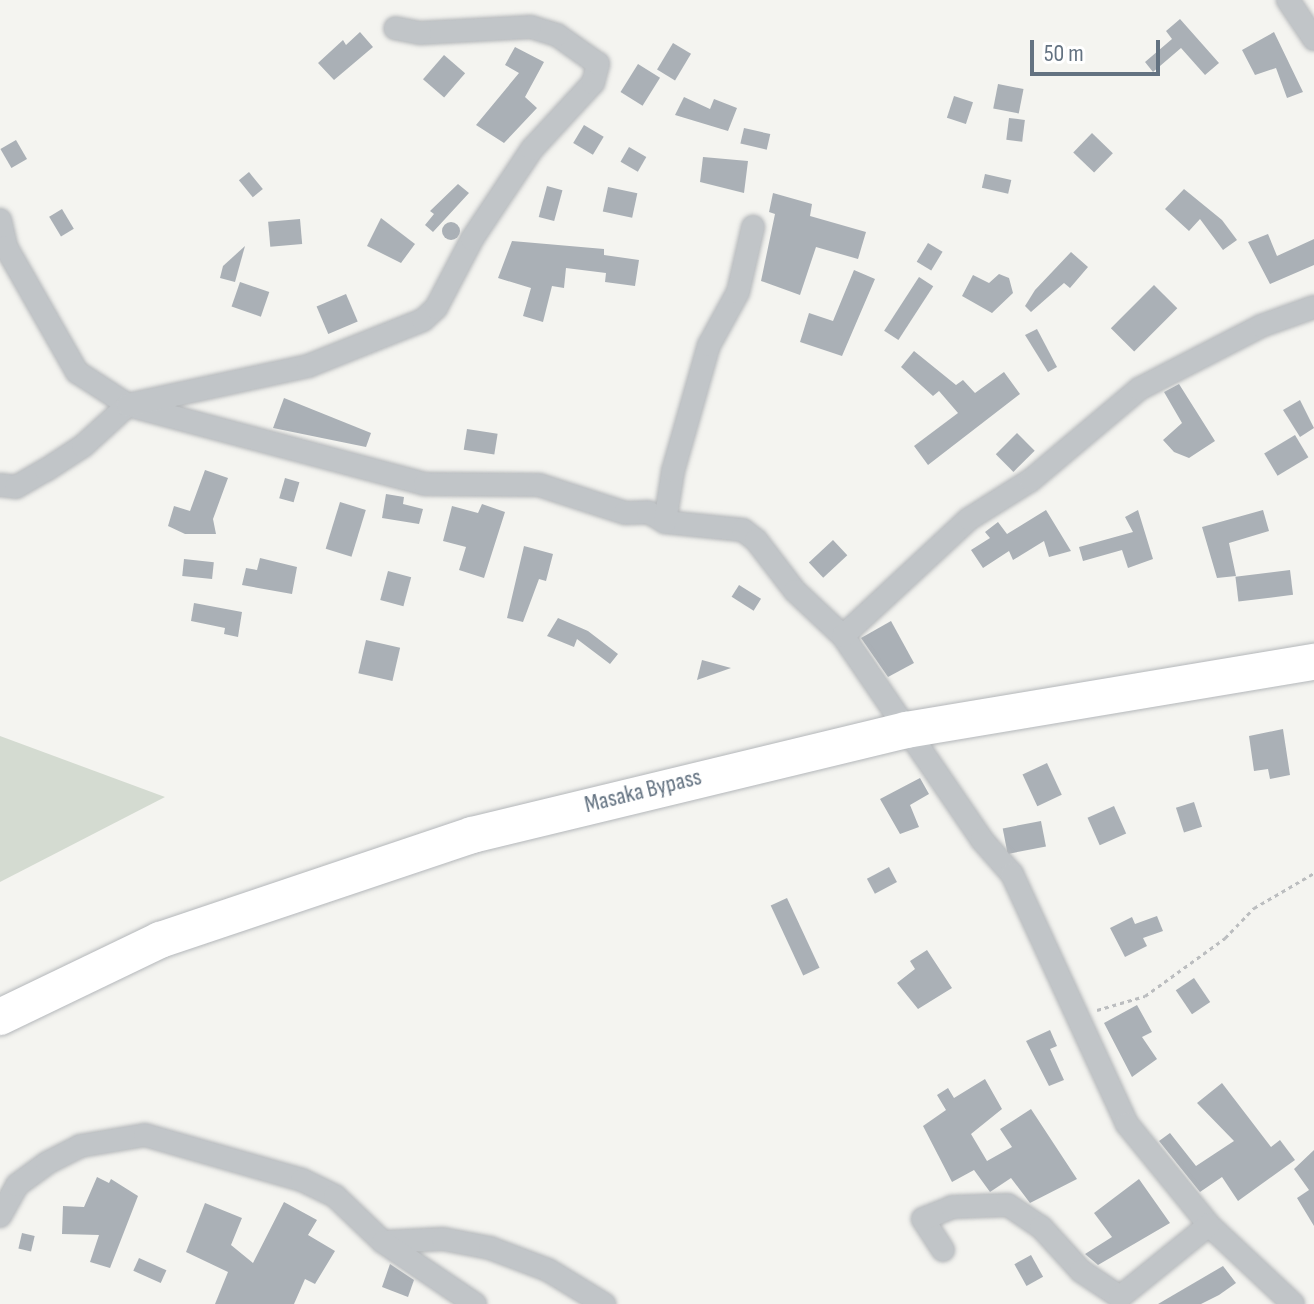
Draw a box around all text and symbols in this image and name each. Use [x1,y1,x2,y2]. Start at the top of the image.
scale bar [1034,24,1164,74]
text: 50 m [1044,39,1084,68]
street label: Masaka Bypass [582,763,704,819]

